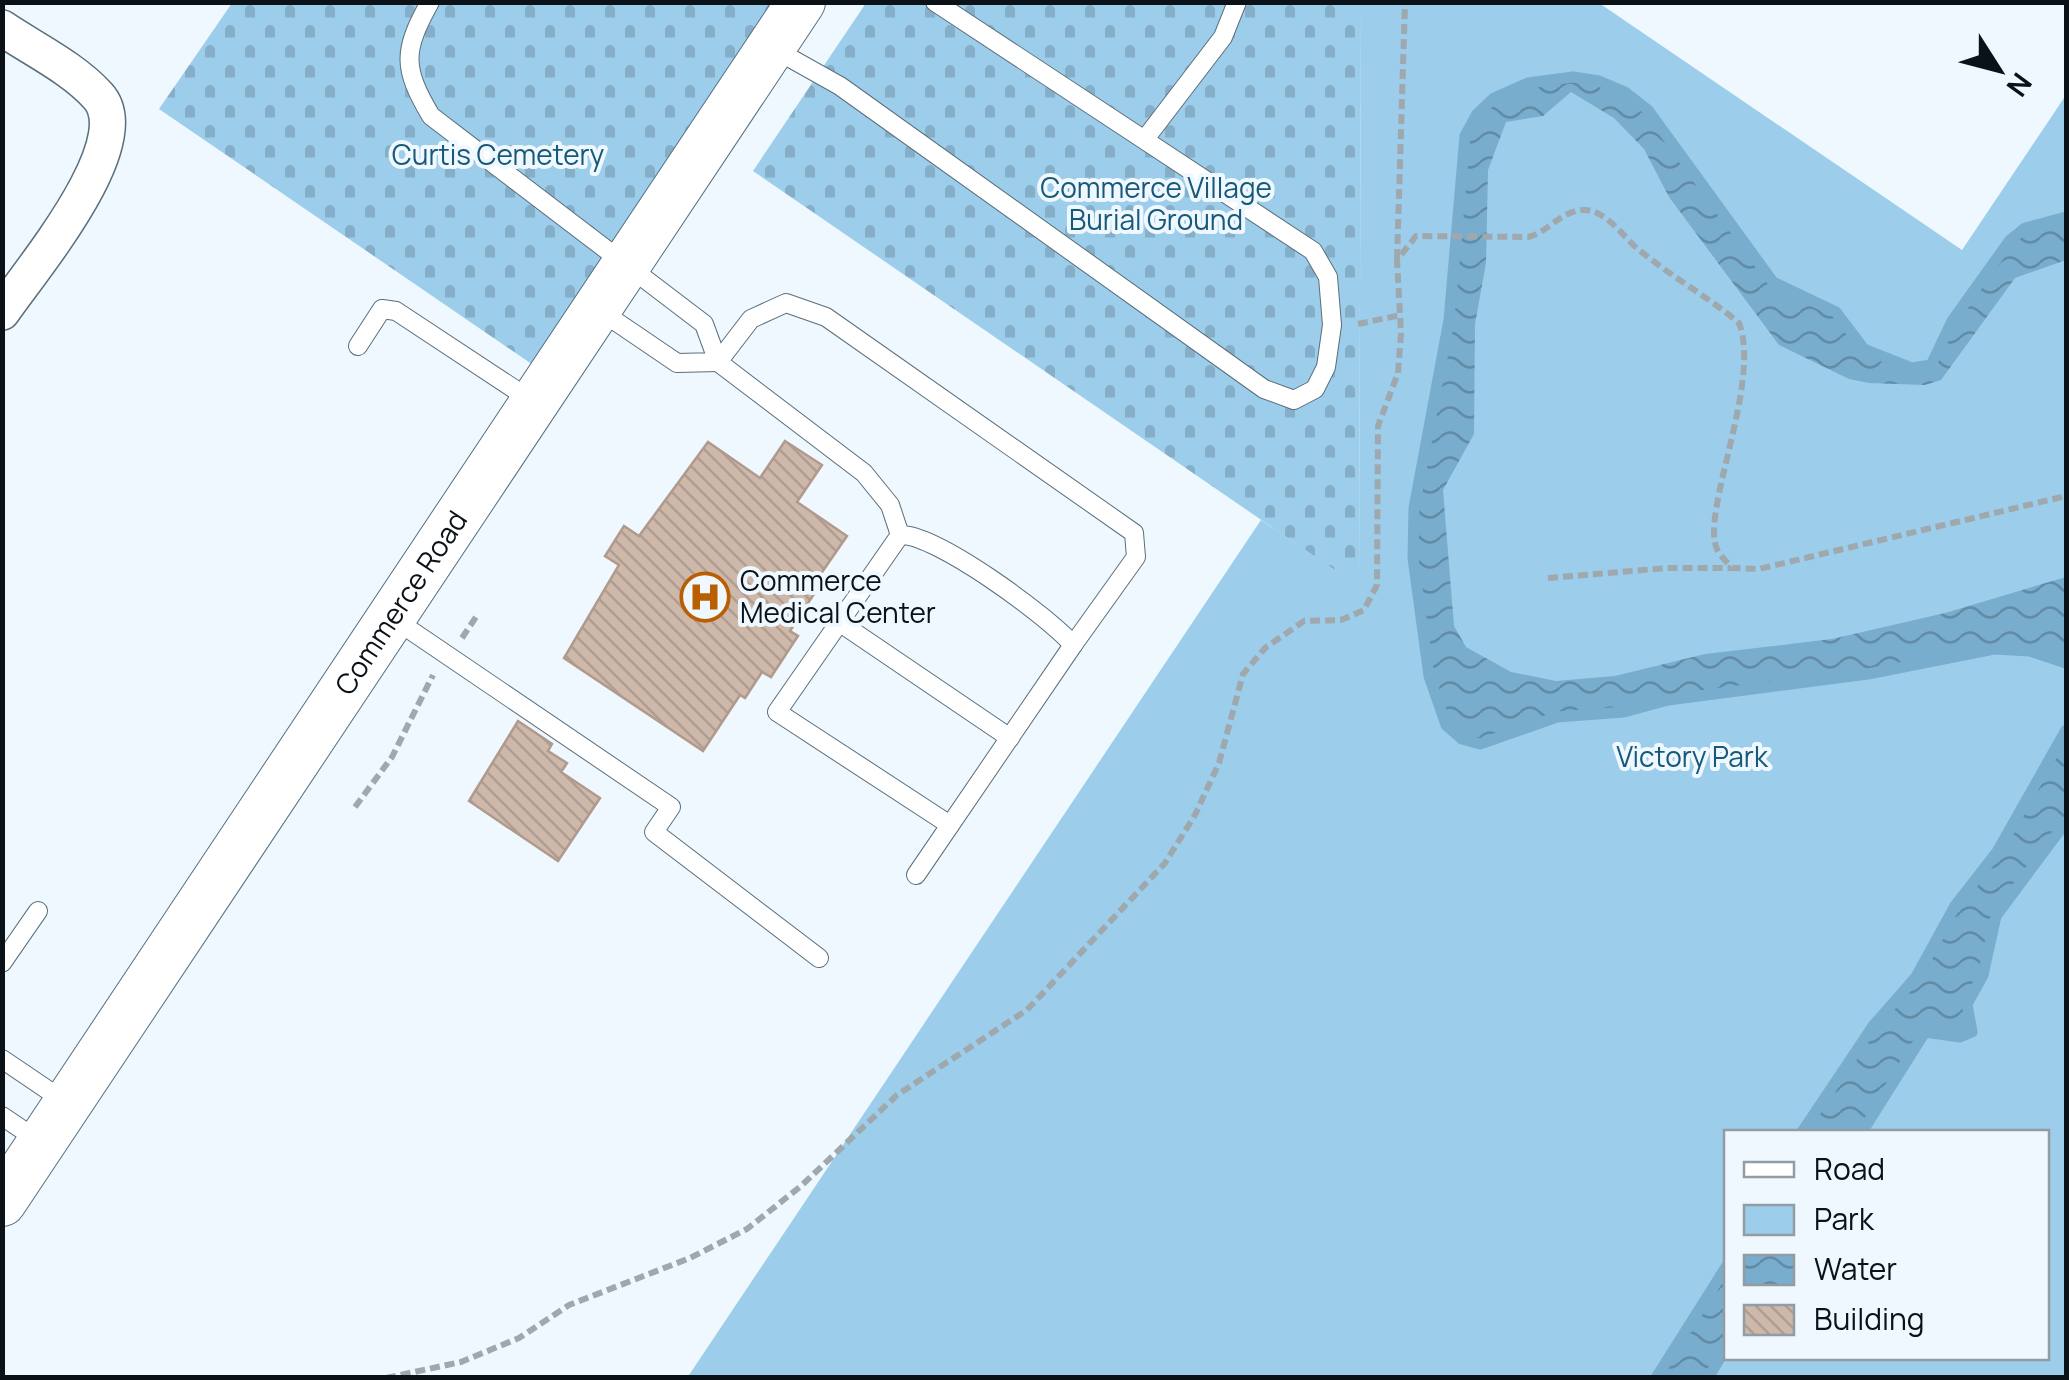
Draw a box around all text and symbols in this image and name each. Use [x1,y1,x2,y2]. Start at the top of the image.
north arrow [1949,20,2049,120]
text: N [1999,66,2041,105]
park label: Curtis Cemetery [392,135,604,173]
park label: Commerce Village Burial Ground [1040,168,1272,238]
street label: Commerce Road [325,503,475,702]
place label: Commerce Medical Center [740,561,936,631]
hospital icon: Commerce Medical Center [679,571,731,623]
park label: Victory Park [1616,737,1769,775]
legend [1724,1130,2049,1360]
text: Road [1814,1148,1885,1189]
text: Park [1814,1198,1875,1239]
text: Water [1814,1248,1897,1289]
text: Building [1814,1298,1925,1339]

